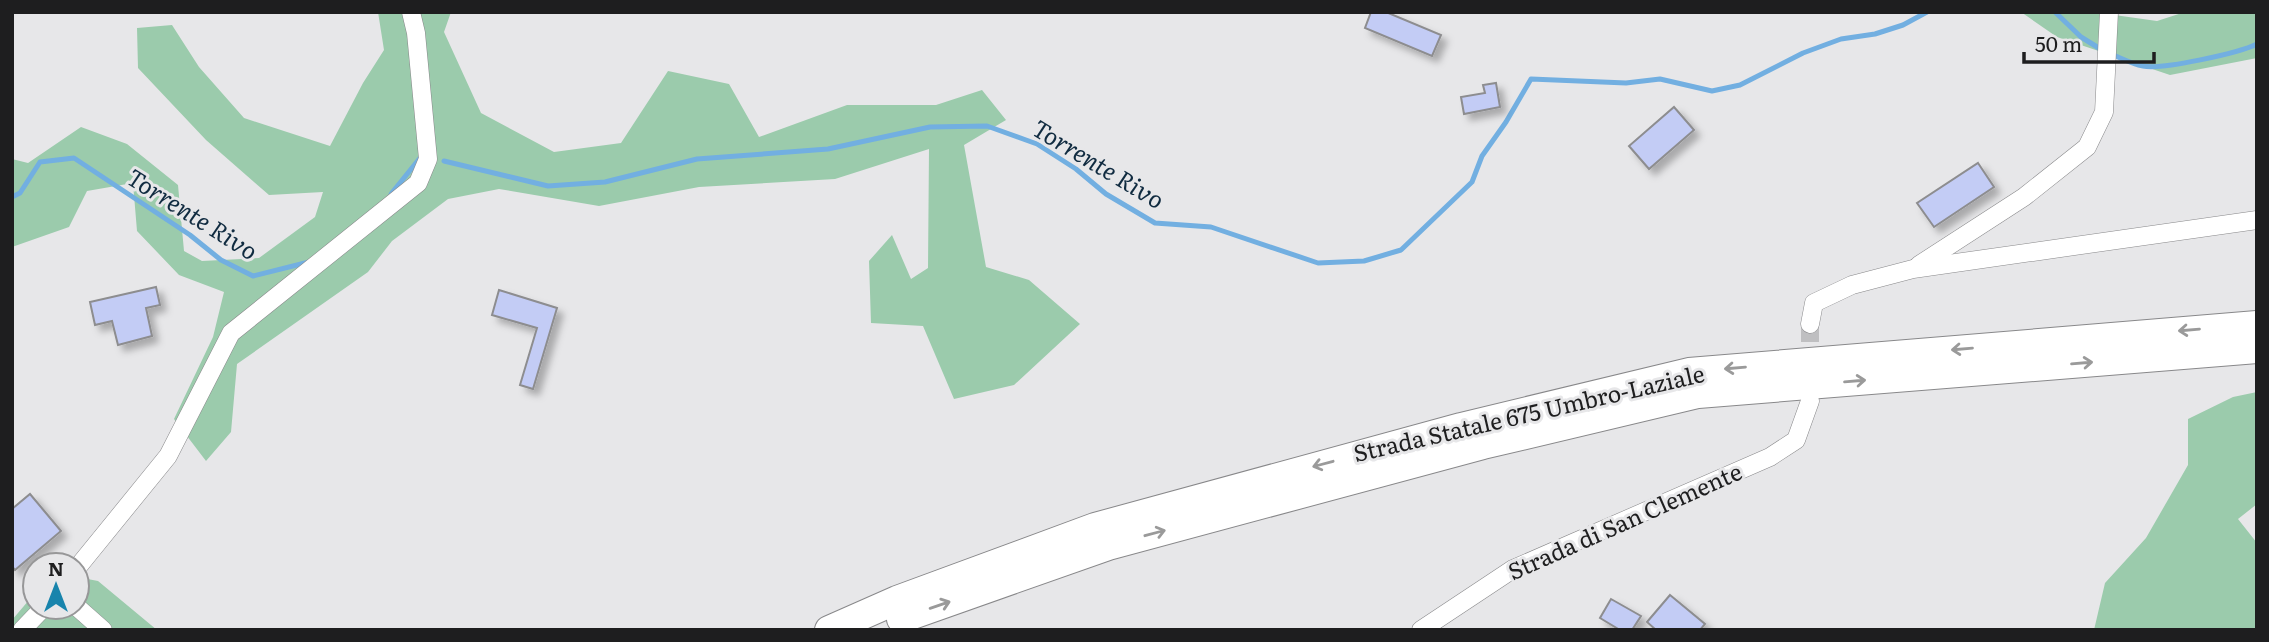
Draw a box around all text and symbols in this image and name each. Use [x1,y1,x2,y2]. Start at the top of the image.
scale bar [2024,21,2154,65]
text: 50 m [2035,27,2082,58]
water label: Torrente Rivo [1027,110,1172,216]
water label: Torrente Rivo [121,159,265,267]
one-way arrow [2178,324,2200,337]
one-way arrow [1951,343,1974,356]
street label: Strada Statale 675 Umbro-Laziale [1350,355,1708,469]
one-way arrow [2070,356,2092,369]
one-way arrow [1724,362,1747,375]
one-way arrow [1843,374,1866,387]
street label: Strada di San Clemente [1502,453,1747,587]
one-way arrow [1313,458,1335,471]
one-way arrow [1144,526,1166,539]
north arrow [21,551,91,621]
text: N [48,554,64,582]
one-way arrow [928,598,950,610]

